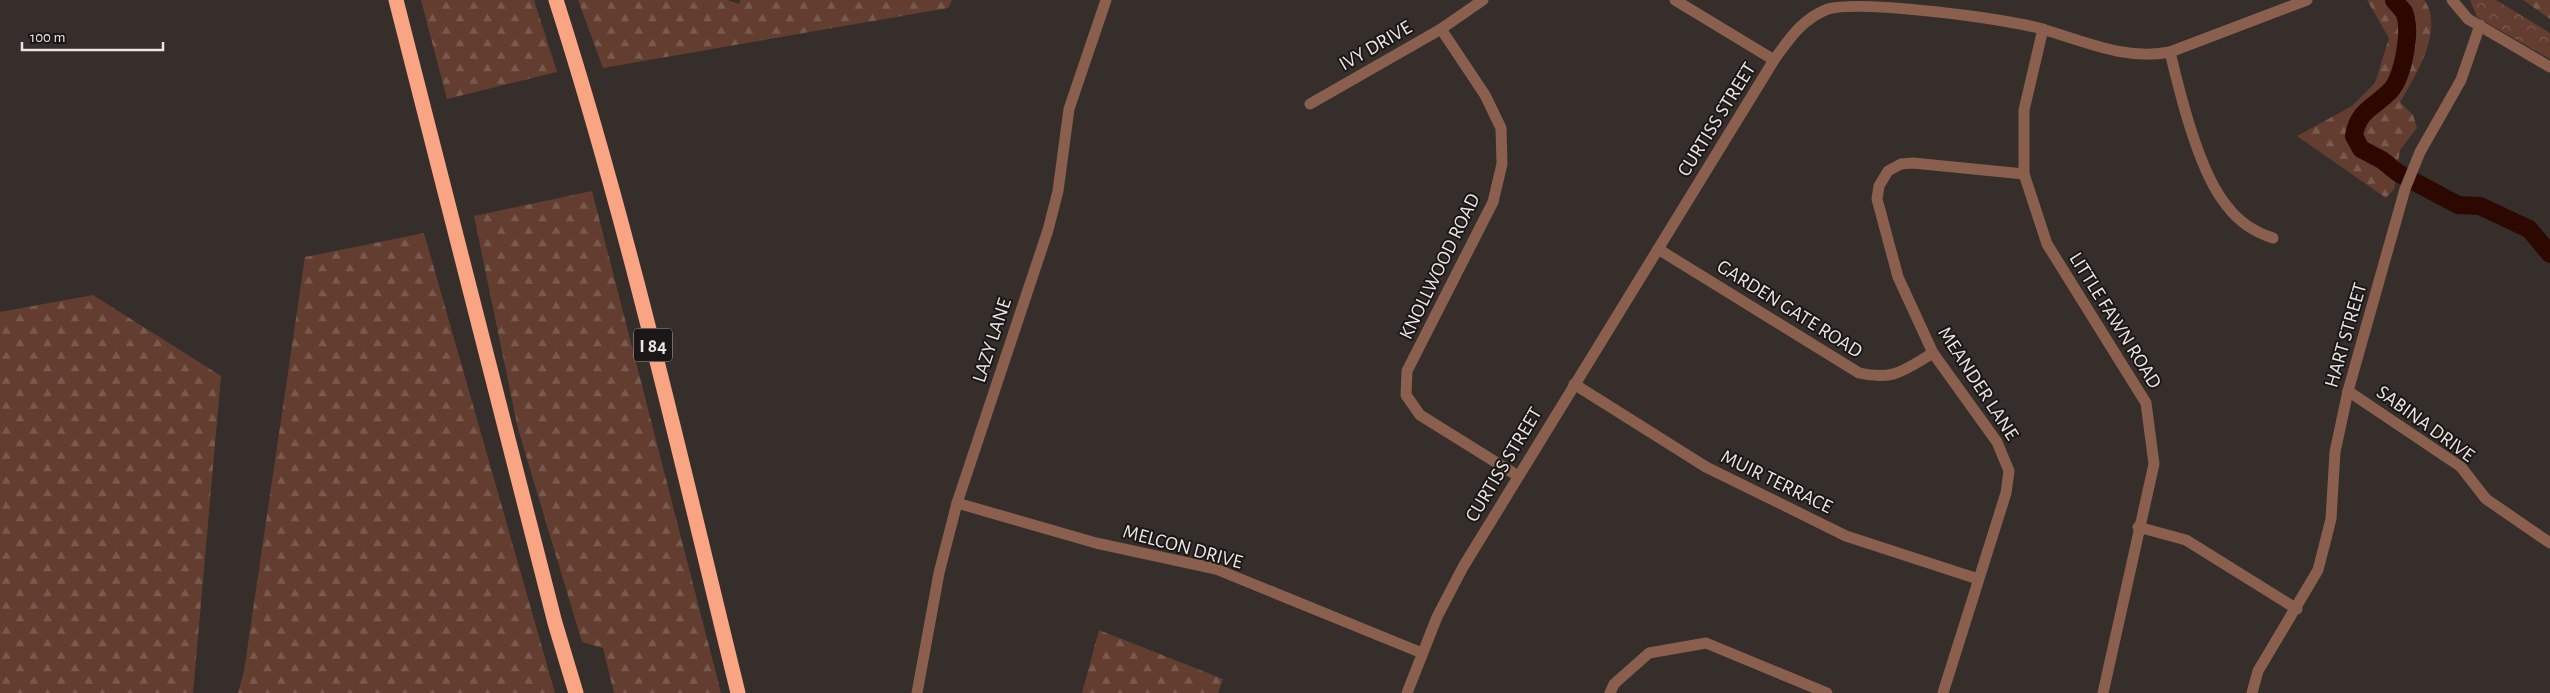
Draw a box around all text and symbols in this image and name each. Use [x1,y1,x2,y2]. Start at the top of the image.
street label: IVY DRIVE [1336,17,1416,75]
scale bar [22,20,164,52]
text: 100 m [30,30,65,45]
street label: CURTISS STREET [1674,59,1760,180]
street label: KNOLLWOOD ROAD [1396,190,1484,343]
street label: LITTLE FAWN ROAD [2065,249,2165,392]
street label: GARDEN GATE ROAD [1713,256,1866,362]
street label: HART STREET [2321,281,2370,390]
street label: LAZY LANE [969,295,1015,385]
street label: MEANDER LANE [1934,323,2022,444]
road number: I 84 [634,328,672,362]
street label: SABINA DRIVE [2373,382,2478,466]
street label: CURTISS STREET [1462,404,1546,525]
street label: MUIR TERRACE [1718,446,1836,518]
street label: MELCON DRIVE [1121,521,1245,573]

